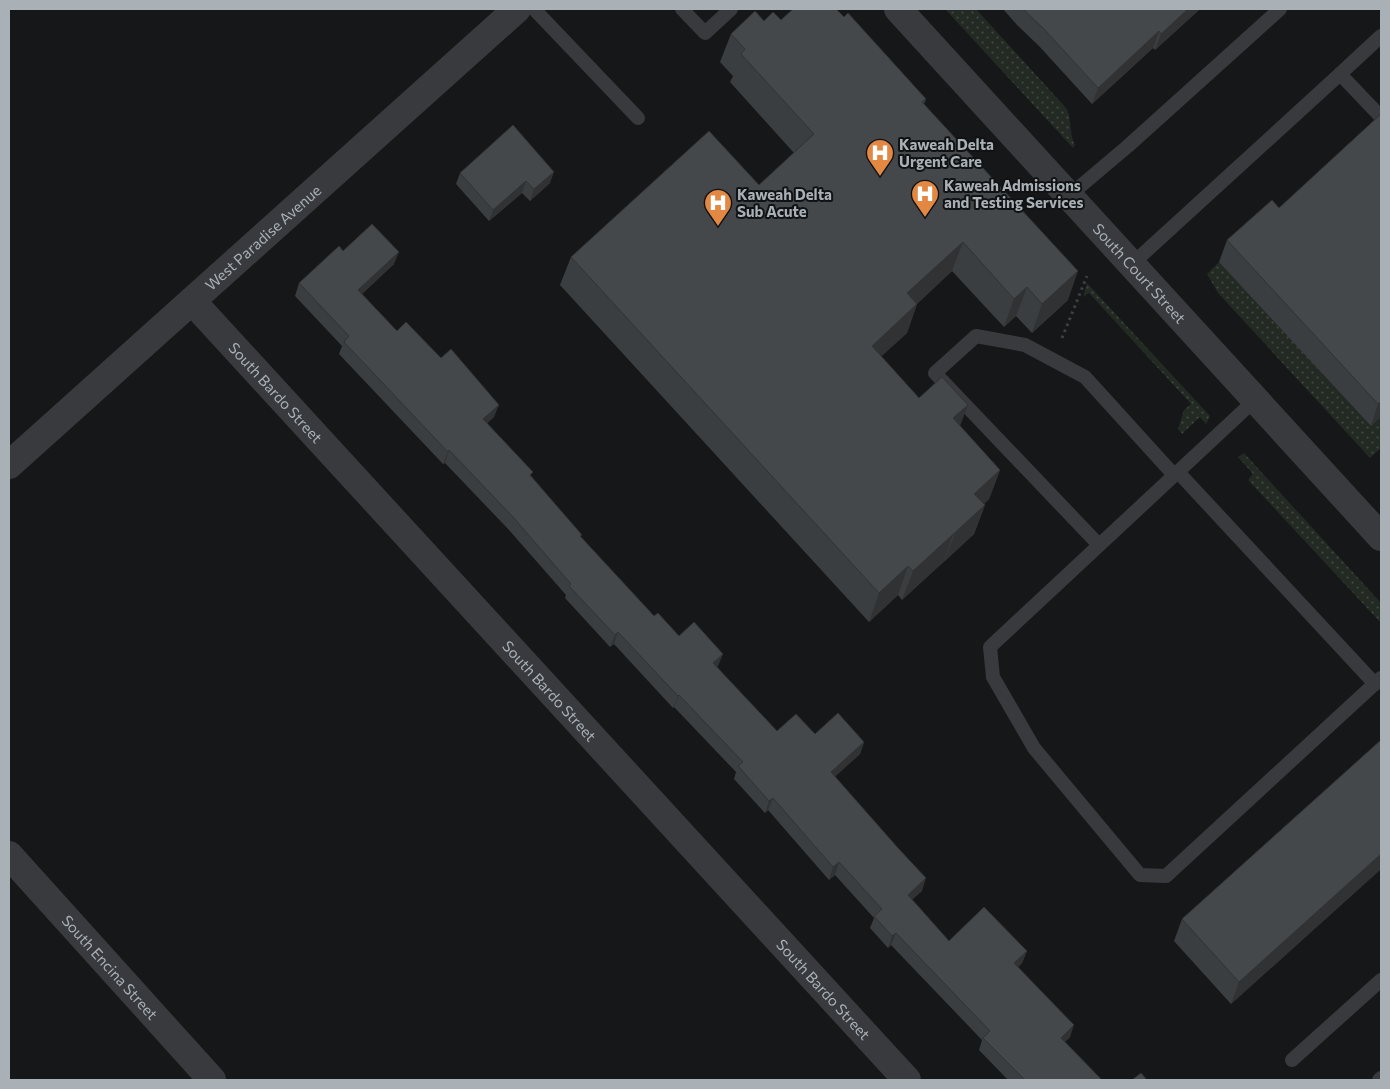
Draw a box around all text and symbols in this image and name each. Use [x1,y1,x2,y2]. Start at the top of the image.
place label: Kaweah Delta Urgent Care [899,135,994,170]
hospital icon: Kaweah Delta Urgent Care [865,138,895,177]
place label: Kaweah Admissions and Testing Services [944,176,1083,211]
hospital icon: Kaweah Admissions and Testing Services [910,179,940,218]
street label: West Paradise Avenue [201,181,324,294]
place label: Kaweah Delta Sub Acute [737,185,832,220]
hospital icon: Kaweah Delta Sub Acute [703,188,733,227]
street label: South Court Street [1089,220,1190,327]
street label: South Bardo Street [225,338,326,446]
street label: South Bardo Street [499,637,600,745]
street label: South Encina Street [58,911,162,1023]
street label: South Bardo Street [773,935,874,1043]

